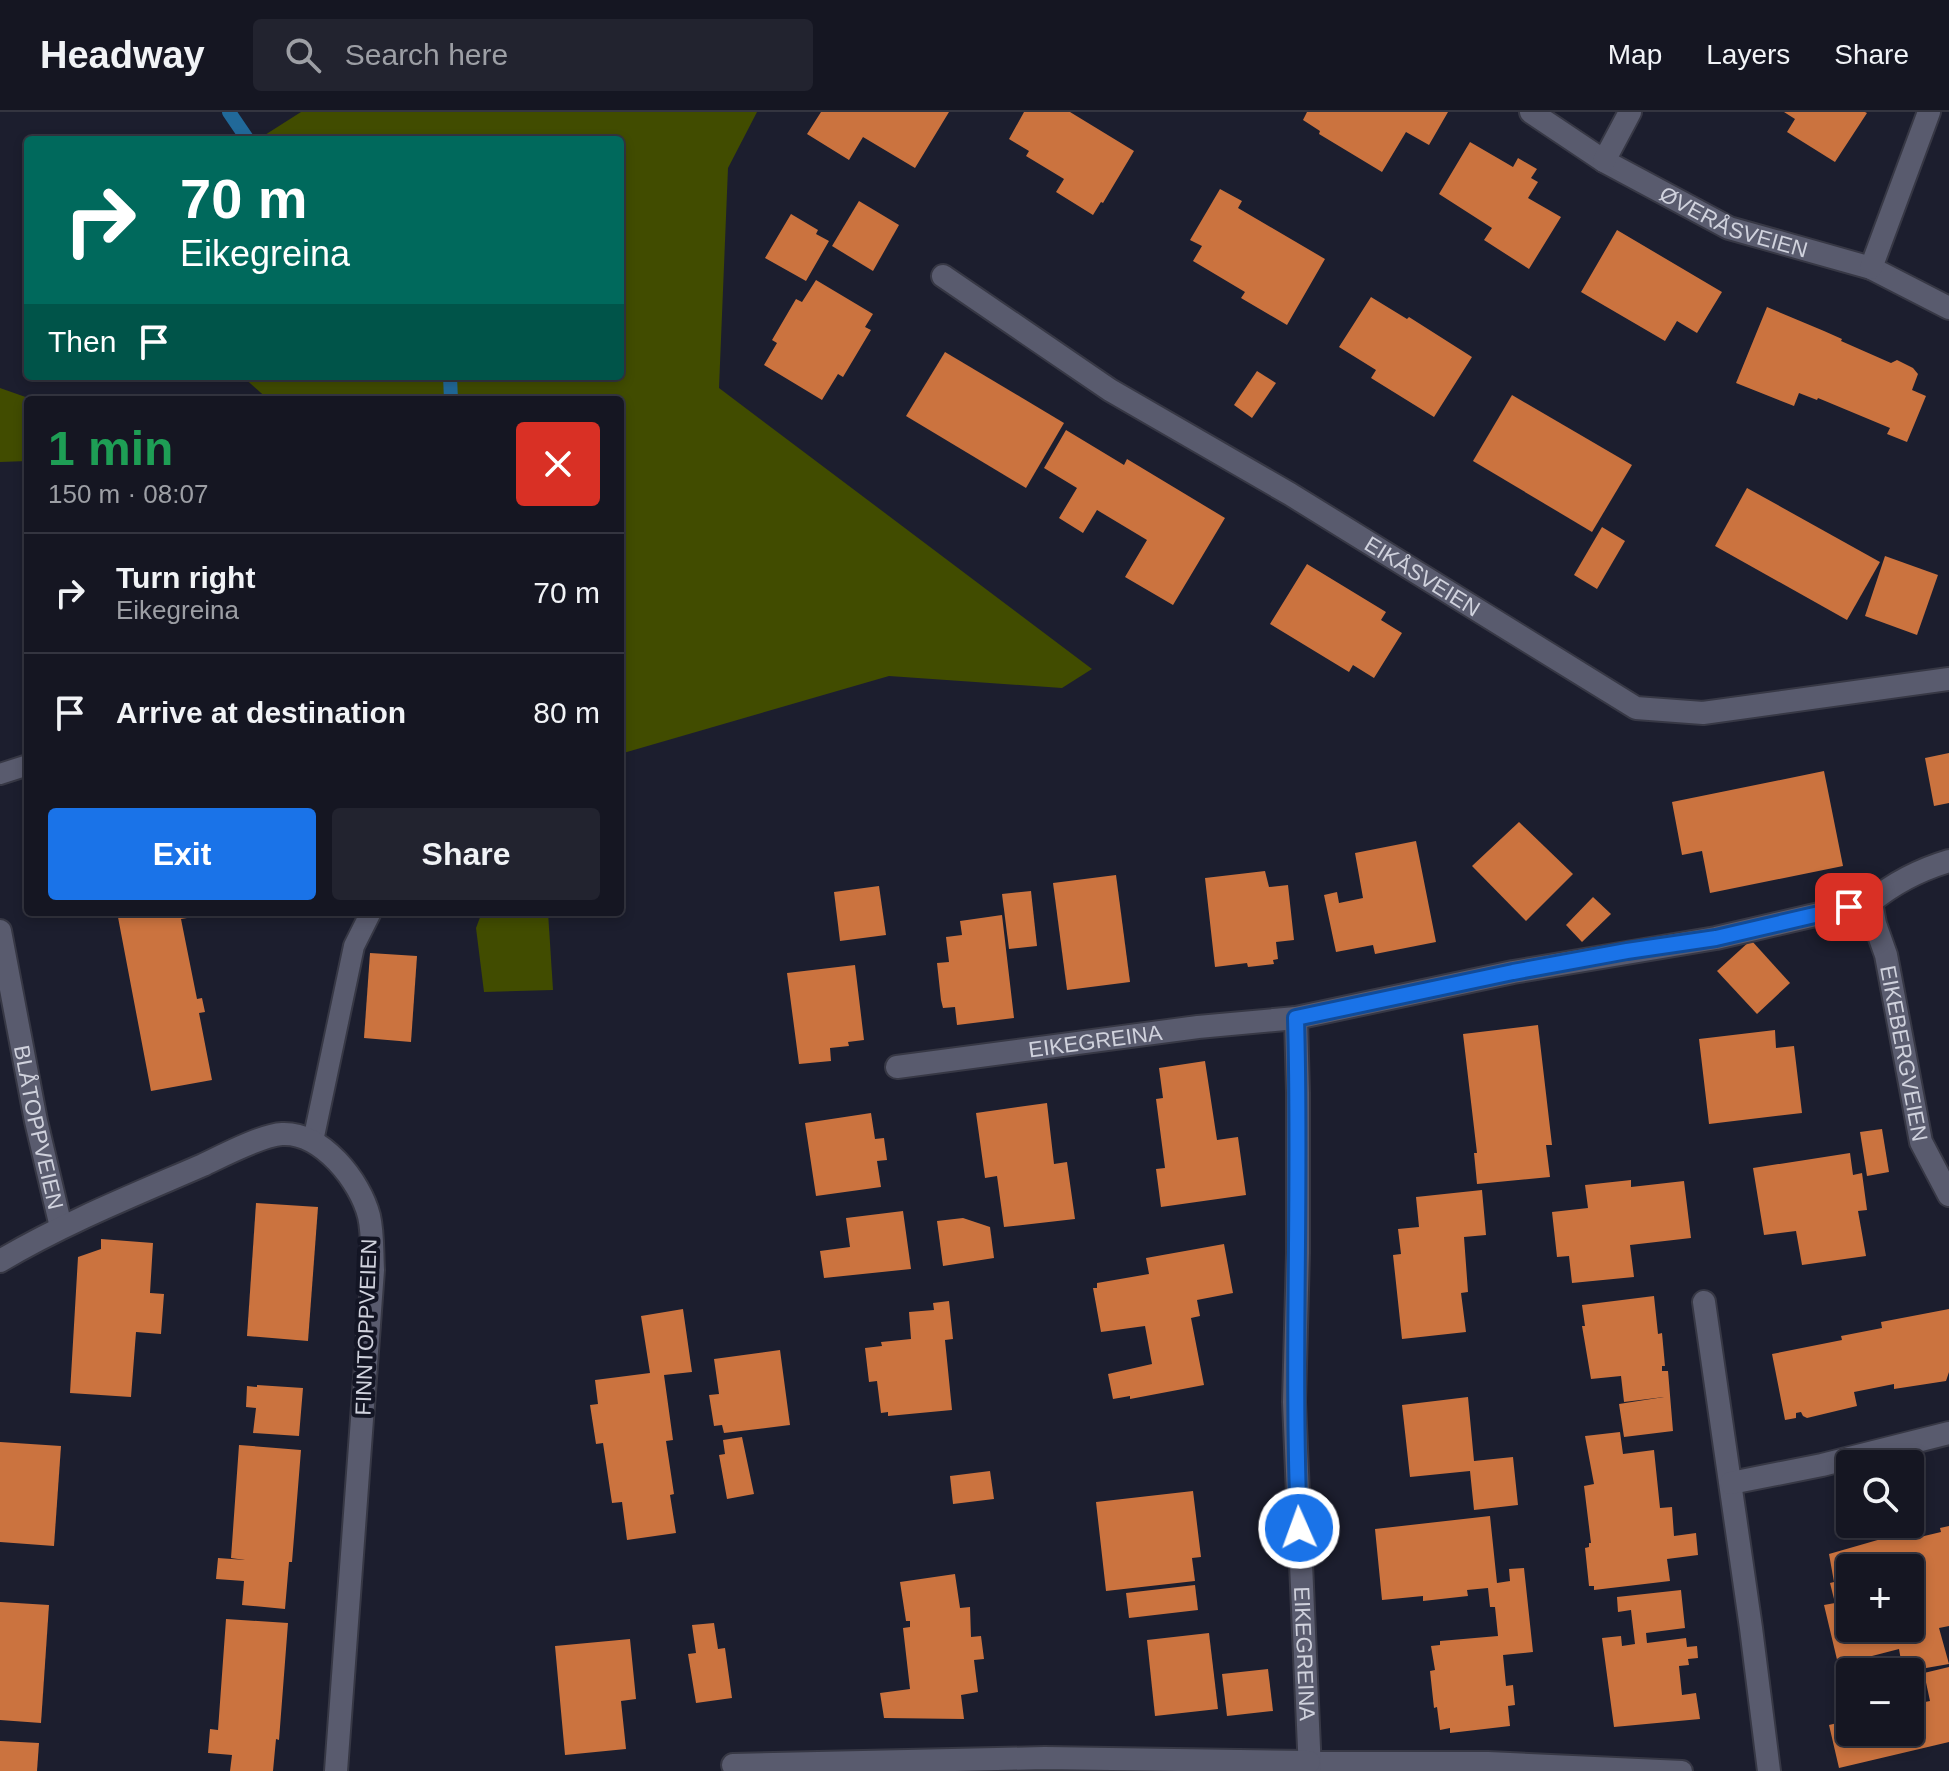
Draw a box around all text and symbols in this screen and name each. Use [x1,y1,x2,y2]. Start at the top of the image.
search box [253,19,813,91]
icon: search [281,33,325,77]
text: Headway [40,34,205,76]
text: Search here [345,38,508,71]
text: Map [1608,39,1662,70]
text: Layers [1706,39,1790,70]
text: Share [1834,39,1909,70]
text: 70 m [180,167,308,230]
icon: right [48,168,152,272]
street label: ØVERÅSVEIEN [1656,181,1811,262]
text: Eikegreina [180,233,350,274]
icon: arrive [132,320,176,364]
text: Then [48,325,116,358]
text: 1 min [48,422,173,475]
button: close [516,422,600,506]
text: 150 m · 08:07 [48,479,208,509]
street label: EIKÅSVEIEN [1360,531,1485,621]
text: Turn right [116,561,255,594]
icon: right [48,571,92,615]
text: 70 m [533,576,600,609]
text: Eikegreina [116,595,239,625]
icon: arrive [48,691,92,735]
text: Arrive at destination [116,696,406,729]
text: 80 m [533,696,600,729]
button: Exit [48,808,316,900]
button: Share [332,808,600,900]
pin [1815,873,1883,941]
icon: arrive [1827,885,1871,929]
street label: EIKEBERGVEIEN [1876,963,1933,1143]
street label: EIKEGREINA [1027,1019,1164,1062]
street label: BLÅTOPPVEIEN [9,1043,69,1212]
street label: FINNTOPPVEIEN [350,1238,382,1416]
map controls [1836,1450,1924,1746]
button: search [1836,1450,1924,1538]
position arrow [1257,1486,1341,1570]
button: + [1836,1554,1924,1642]
street label: EIKEGREINA [1290,1586,1320,1722]
button: − [1836,1658,1924,1746]

